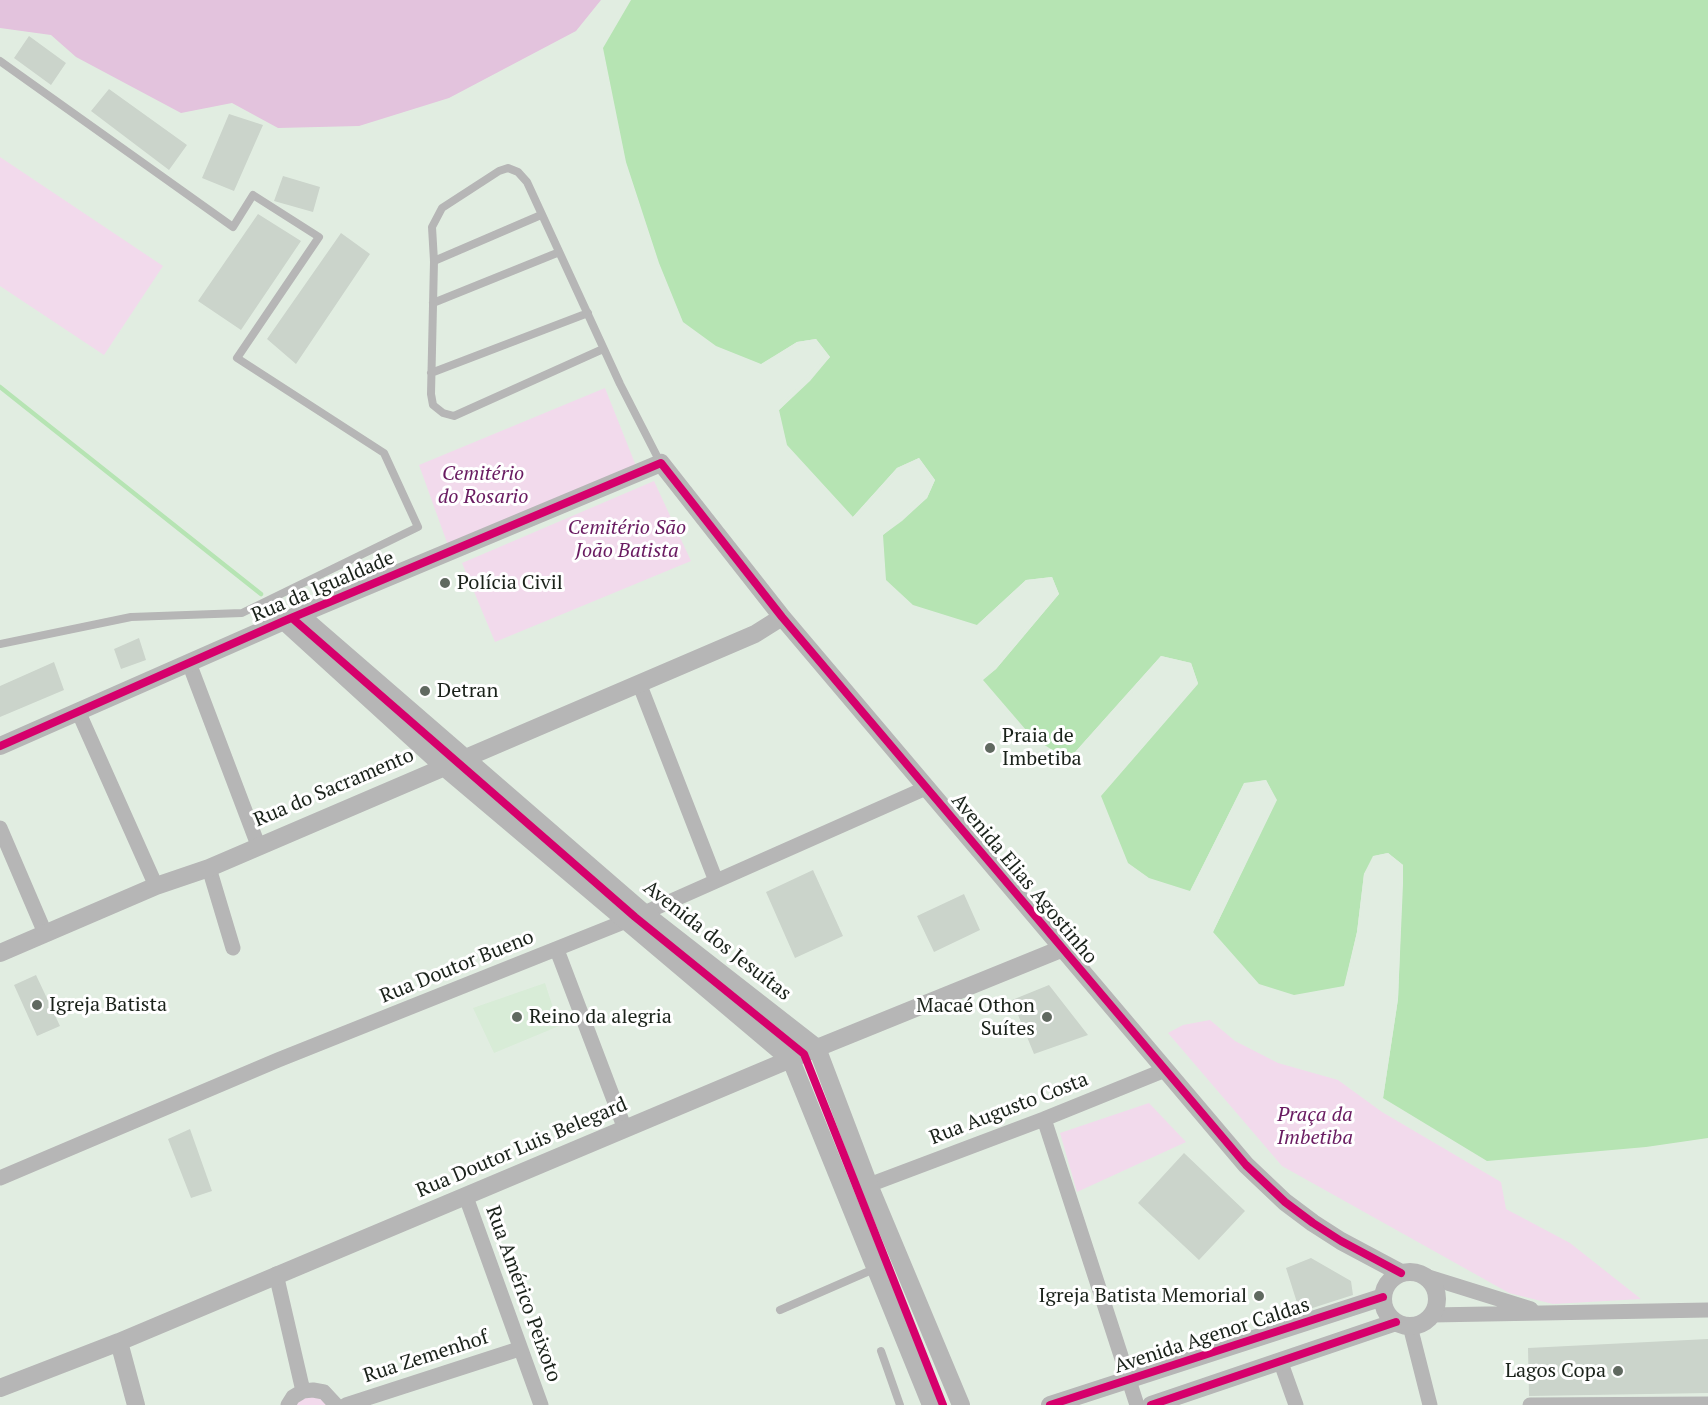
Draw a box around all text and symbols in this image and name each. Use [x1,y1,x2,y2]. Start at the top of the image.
park label: Cemitério do Rosario [438,462,528,509]
park label: Cemitério São João Batista [568,516,686,563]
street label: Rua da Igualdade [248,546,398,628]
place label: Polícia Civil [457,571,563,595]
marker: Polícia Civil [438,576,452,590]
place label: Detran [437,679,498,703]
marker: Detran [418,684,432,698]
place label: Praia de Imbetiba [1002,724,1082,771]
marker: Praia de Imbetiba [983,741,997,755]
street label: Rua do Sacramento [250,743,418,833]
street label: Avenida Elias Agostinho [946,789,1102,969]
street label: Avenida dos Jesuítas [638,876,796,1006]
street label: Rua Doutor Bueno [377,925,537,1009]
place label: Igreja Batista [49,993,167,1017]
place label: Macaé Othon Suítes [916,994,1035,1041]
marker: Igreja Batista [30,998,44,1012]
place label: Reino da alegria [529,1005,672,1029]
marker: Reino da alegria [510,1010,524,1024]
marker: Macaé Othon Suítes [1040,1010,1054,1024]
street label: Rua Augusto Costa [926,1068,1092,1150]
street label: Rua Doutor Luis Belegard [413,1093,631,1203]
park label: Praça da Imbetiba [1277,1103,1353,1150]
street label: Rua Américo Peixoto [480,1203,566,1385]
place label: Igreja Batista Memorial [1039,1284,1247,1308]
marker: Igreja Batista Memorial [1252,1289,1266,1303]
street label: Avenida Agenor Caldas [1111,1293,1313,1379]
street label: Rua Zemenhof [361,1326,491,1388]
place label: Lagos Copa [1505,1359,1606,1383]
marker: Lagos Copa [1611,1364,1625,1378]

